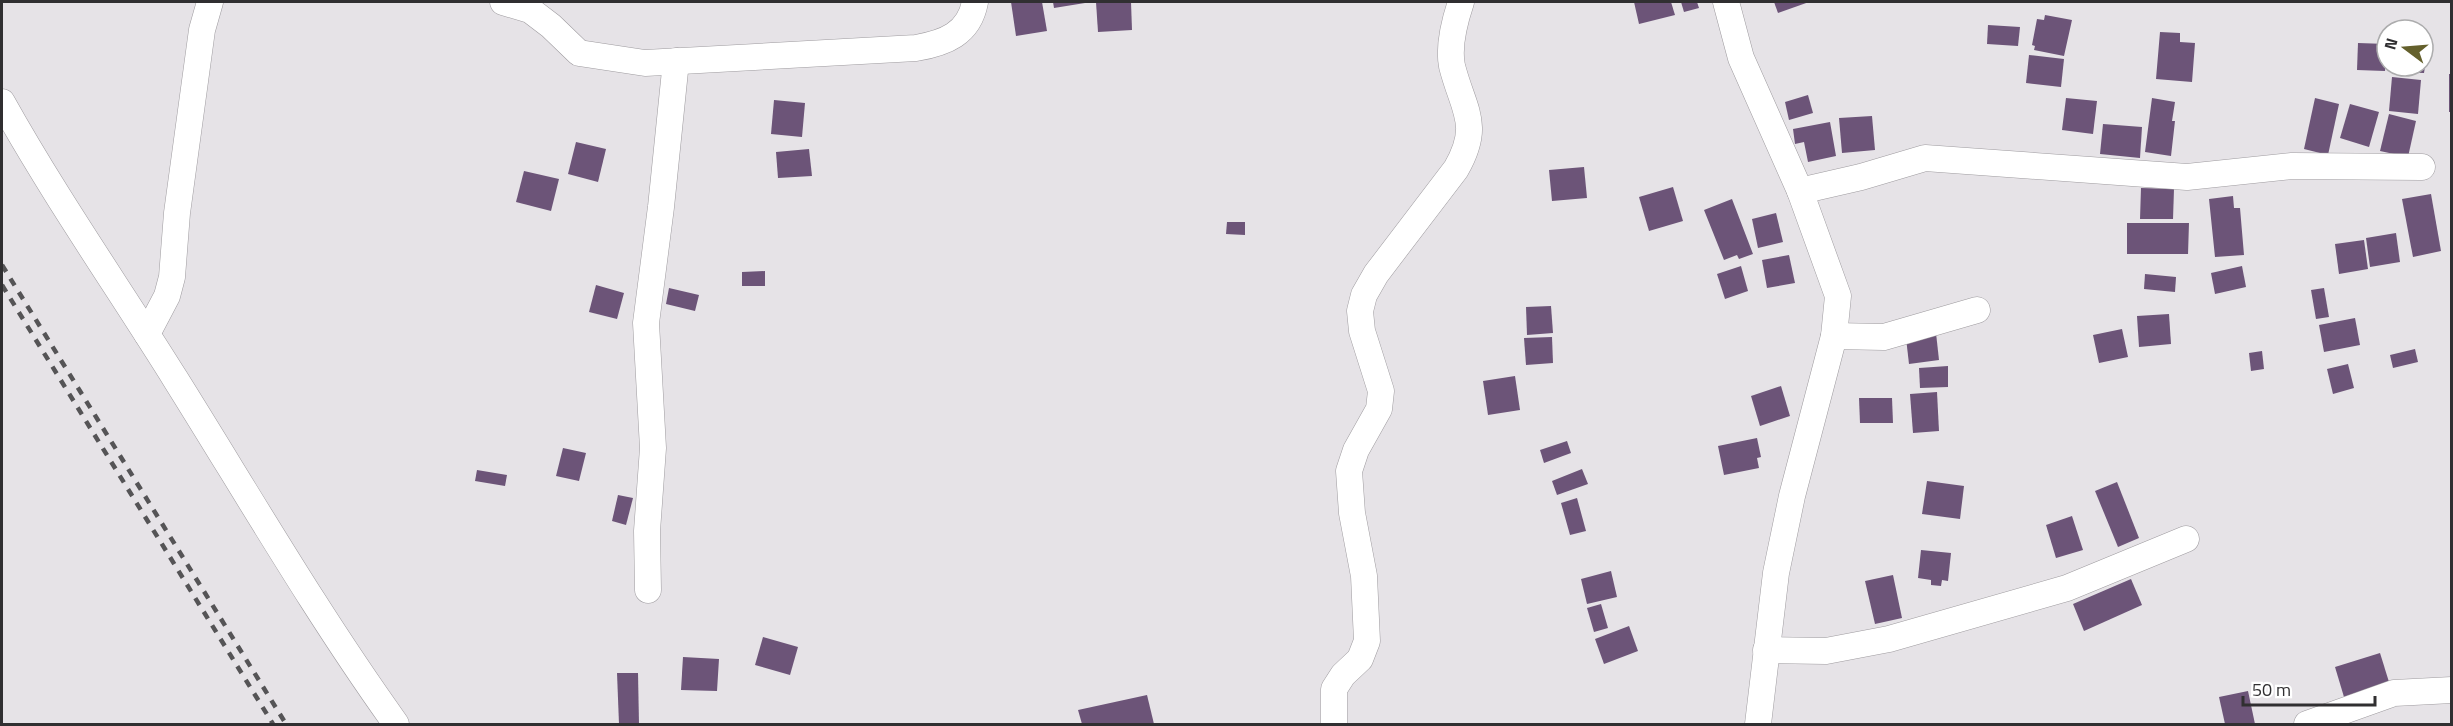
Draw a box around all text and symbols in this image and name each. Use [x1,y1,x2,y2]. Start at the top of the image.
north arrow [2375,18,2435,78]
text: N [2378,35,2404,53]
scale bar [2243,669,2375,707]
text: 50 m [2252,676,2291,703]

